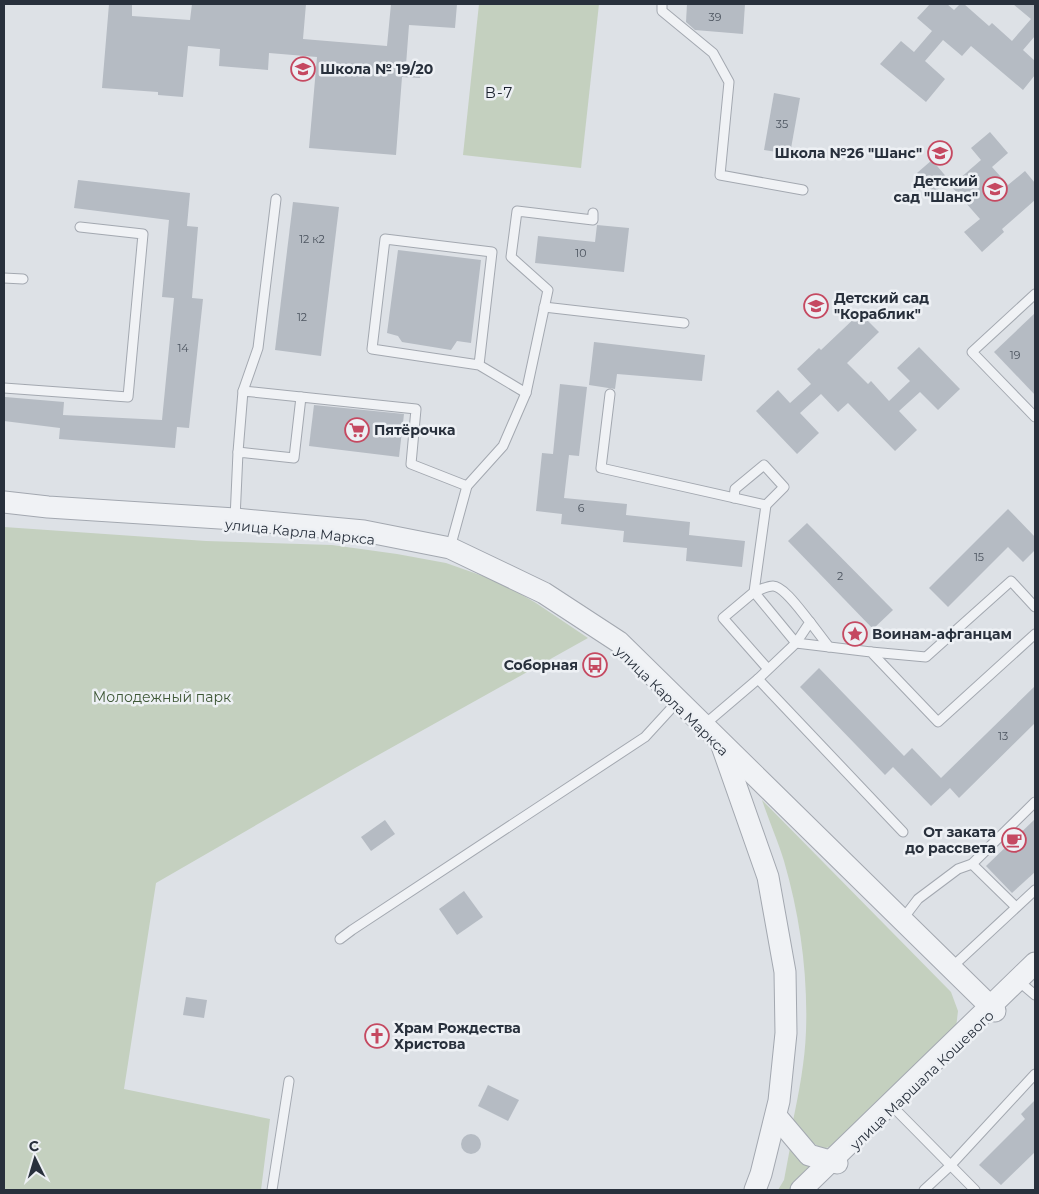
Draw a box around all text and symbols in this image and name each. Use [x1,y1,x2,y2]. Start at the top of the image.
house number: 39 [709,10,722,24]
school or university icon: Школа № 19/20 [290,56,316,82]
place label: Школа № 19/20 [320,60,433,78]
district label: В-7 [485,83,513,102]
house number: 35 [776,117,788,131]
school or university icon: Школа №26 "Шанс" [927,140,953,166]
place label: Школа №26 "Шанс" [775,144,922,162]
place label: Детский сад "Шанс" [893,172,978,206]
school or university icon: Детский сад "Шанс" [982,176,1008,202]
house number: 12 к2 [299,232,325,246]
house number: 10 [575,246,587,260]
place label: Детский сад "Кораблик" [834,289,929,323]
school or university icon: Детский сад "Кораблик" [803,293,829,319]
house number: 12 [297,310,307,324]
house number: 14 [177,341,189,355]
house number: 19 [1010,348,1021,362]
supermarket icon: Пятёрочка [344,417,370,443]
place label: Пятёрочка [374,421,455,439]
house number: 6 [578,501,585,515]
street label: улица Карла Маркса [223,515,376,549]
house number: 15 [974,550,984,564]
house number: 2 [837,569,843,583]
place icon: Воинам-афганцам [842,621,868,647]
place label: Воинам-афганцам [872,625,1012,643]
street label: улица Карла Маркса [611,642,732,760]
bus stop icon: Соборная [582,652,608,678]
place label: Соборная [504,656,578,674]
park label: Молодежный парк [93,688,231,706]
house number: 13 [998,729,1008,743]
place label: От заката до рассвета [905,823,996,857]
cafe icon: От заката до рассвета [1001,827,1027,853]
street label: улица Маршала Кошевого [846,1006,998,1154]
place label: Храм Рождества Христова [394,1019,521,1053]
church icon: Храм Рождества Христова [364,1023,390,1049]
north arrow [10,1134,60,1184]
text: С [28,1137,40,1155]

